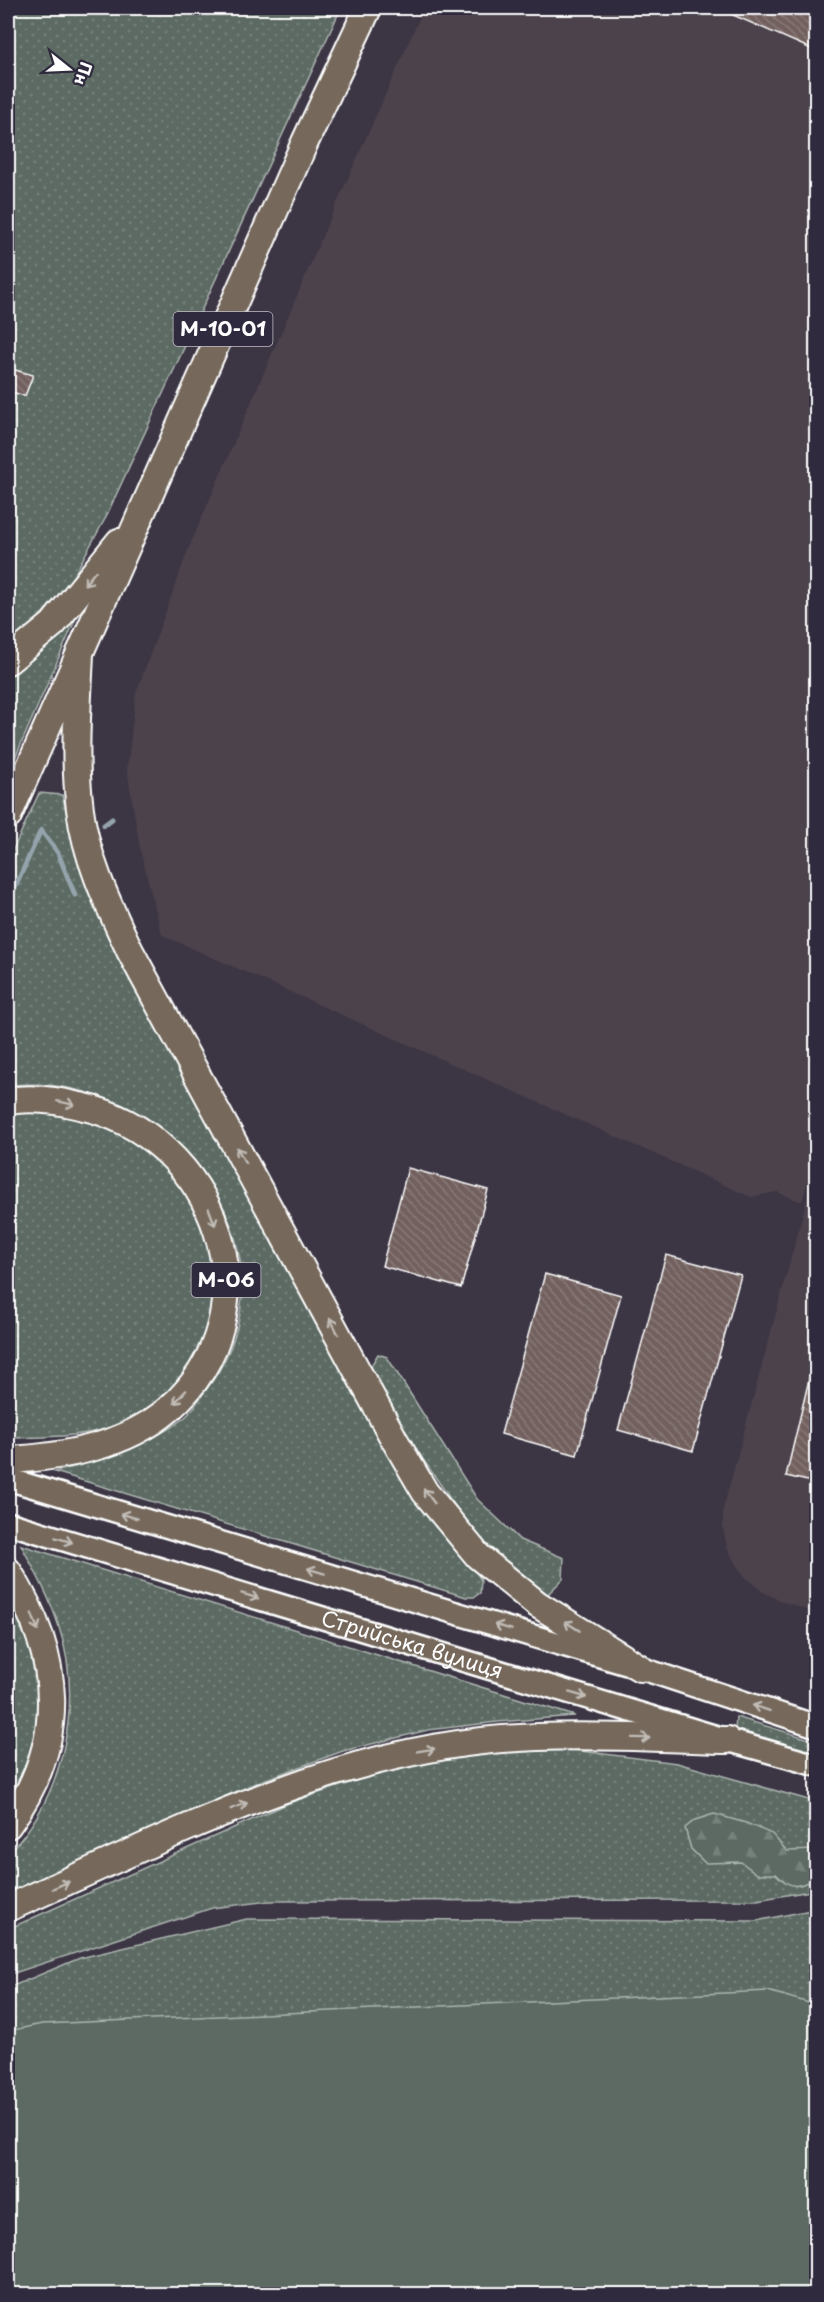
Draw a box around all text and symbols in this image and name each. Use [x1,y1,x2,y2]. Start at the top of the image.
north arrow [39,39,99,99]
text: Пн [69,59,99,89]
road number: М-10-01 [174,312,272,346]
one-way arrow [83,570,97,585]
one-way arrow [56,1097,75,1109]
one-way arrow [235,1147,247,1164]
one-way arrow [207,1208,218,1226]
road number: М-06 [192,1263,260,1297]
one-way arrow [328,1318,339,1336]
one-way arrow [172,1390,187,1405]
one-way arrow [423,1489,435,1505]
one-way arrow [120,1510,139,1521]
one-way arrow [54,1535,73,1546]
one-way arrow [307,1565,326,1576]
one-way arrow [240,1591,259,1602]
street label: Стрийська вулиця [318,1600,507,1686]
one-way arrow [30,1613,41,1631]
one-way arrow [564,1619,581,1631]
one-way arrow [494,1621,513,1632]
one-way arrow [568,1690,587,1701]
one-way arrow [752,1702,771,1713]
one-way arrow [630,1732,650,1744]
one-way arrow [415,1744,435,1755]
one-way arrow [230,1800,248,1811]
one-way arrow [52,1878,70,1889]

